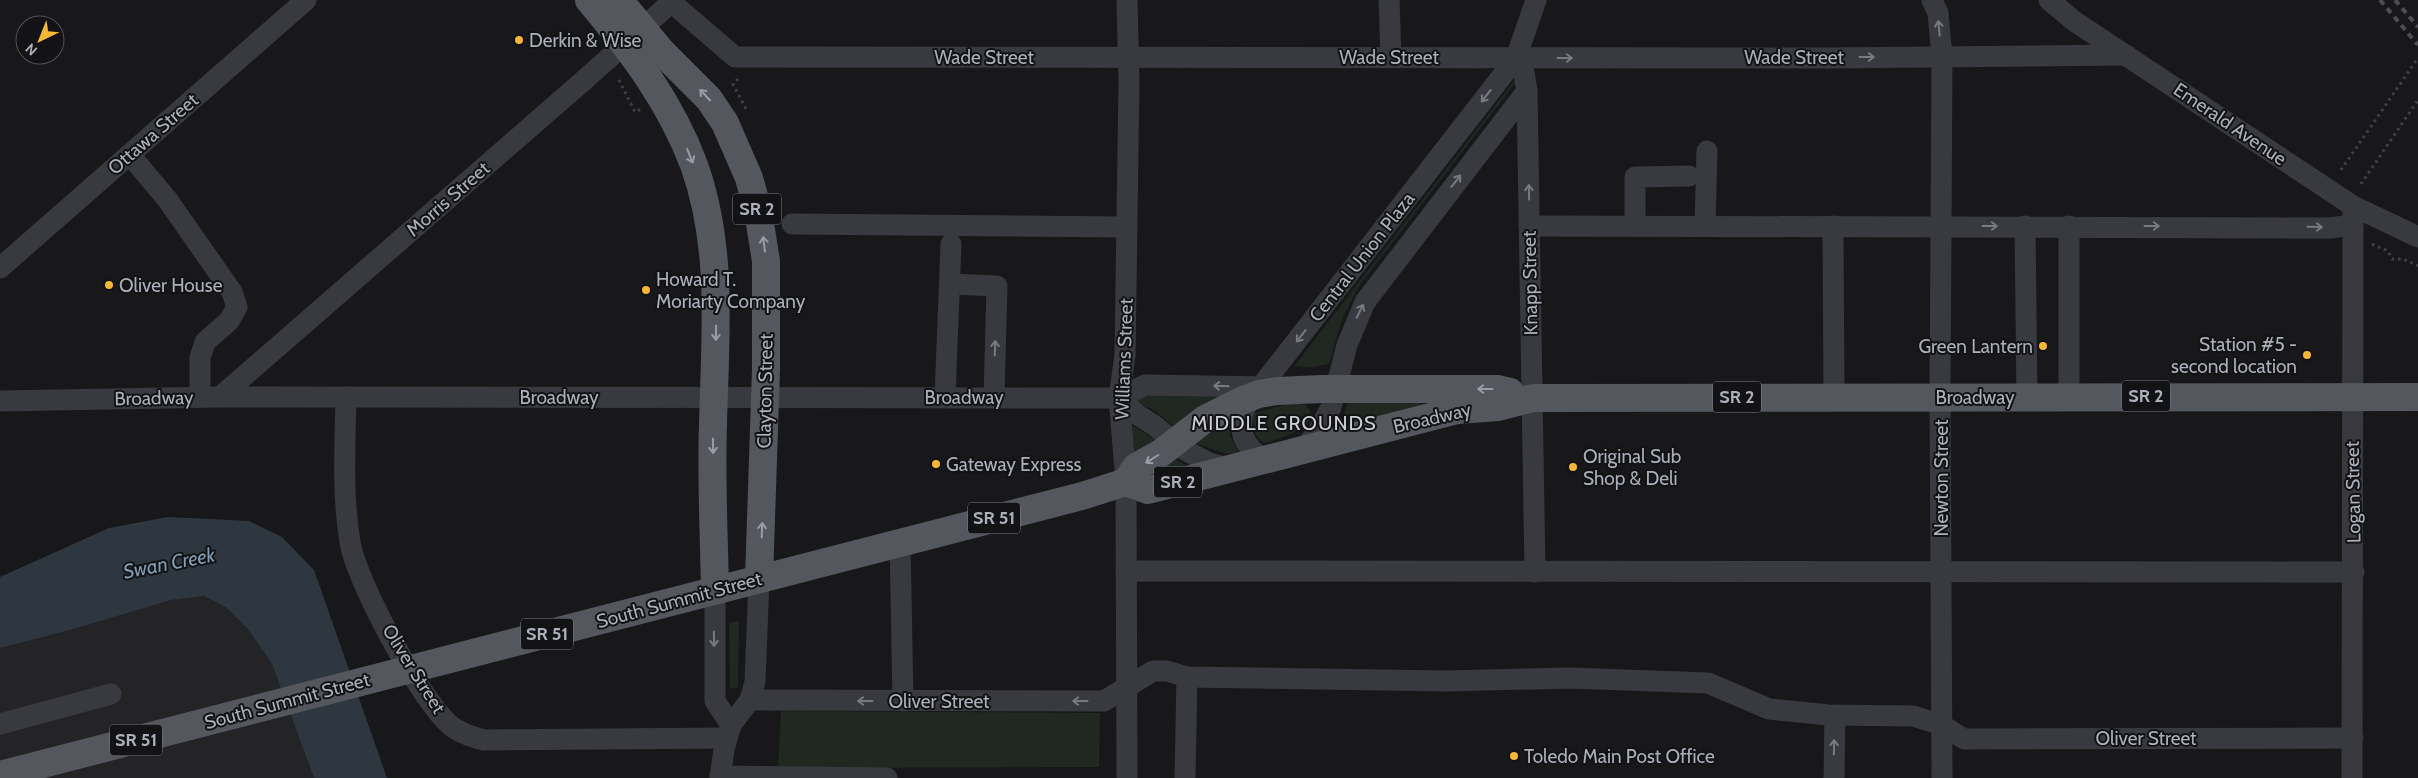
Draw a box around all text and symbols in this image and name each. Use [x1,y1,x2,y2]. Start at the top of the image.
north arrow [15,15,65,65]
one-way arrow [1935,20,1944,36]
place label: Derkin & Wise [529,29,642,52]
marker: Derkin & Wise [513,34,525,46]
text: N [21,40,41,59]
street label: Wade Street [934,46,1034,69]
street label: Wade Street [1339,46,1439,69]
street label: Wade Street [1744,46,1844,69]
one-way arrow [1859,52,1875,62]
one-way arrow [1556,53,1573,63]
street label: Emerald Avenue [2169,78,2291,170]
street label: Ottawa Street [103,88,203,179]
one-way arrow [699,88,711,101]
one-way arrow [1481,89,1492,102]
one-way arrow [686,148,695,163]
street label: Morris Street [402,156,495,241]
one-way arrow [1451,175,1462,188]
one-way arrow [1524,184,1533,200]
street label: Central Union Plaza [1304,188,1420,326]
road number: SR 2 [733,193,781,224]
one-way arrow [1981,221,1997,231]
one-way arrow [2144,221,2160,231]
one-way arrow [2306,223,2322,232]
street label: Knapp Street [1518,230,1542,336]
one-way arrow [758,236,768,252]
place label: Howard T. Moriarty Company [656,268,806,313]
place label: Oliver House [119,274,223,297]
marker: Oliver House [103,279,115,291]
marker: Howard T. Moriarty Company [640,284,652,296]
street label: Williams Street [1110,297,1138,420]
one-way arrow [1356,304,1365,319]
one-way arrow [711,324,721,341]
one-way arrow [1296,329,1307,342]
street label: Clayton Street [752,333,778,449]
place label: Station #5 - second location [2171,333,2297,378]
place label: Green Lantern [1918,335,2033,358]
marker: Green Lantern [2037,340,2049,352]
one-way arrow [990,341,1000,357]
marker: Station #5 - second location [2301,349,2313,361]
one-way arrow [1213,381,1229,390]
road number: SR 2 [2122,381,2170,412]
road number: SR 2 [1713,382,1761,412]
one-way arrow [1478,384,1494,394]
street label: Broadway [114,386,194,410]
street label: Broadway [519,386,599,409]
street label: Broadway [924,386,1004,409]
street label: Broadway [1935,386,2015,409]
street label: Broadway [1391,398,1474,438]
district label: MIDDLE GROUNDS [1191,411,1377,435]
street label: Newton Street [1930,419,1953,537]
one-way arrow [708,438,718,454]
street label: Logan Street [2341,440,2365,543]
place label: Original Sub Shop & Deli [1583,445,1681,490]
place label: Gateway Express [946,453,1082,476]
one-way arrow [1146,454,1160,464]
marker: Gateway Express [930,458,942,470]
marker: Original Sub Shop & Deli [1567,461,1579,473]
road number: SR 2 [1154,467,1202,498]
road number: SR 51 [968,502,1020,534]
one-way arrow [757,522,767,538]
water label: Swan Creek [121,542,218,584]
street label: South Summit Street [594,567,765,633]
road number: SR 51 [521,618,573,650]
street label: Oliver Street [377,620,451,718]
one-way arrow [709,630,719,647]
street label: South Summit Street [202,668,373,734]
street label: Oliver Street [888,690,990,713]
one-way arrow [858,696,874,706]
one-way arrow [1073,696,1089,706]
road number: SR 51 [110,724,162,756]
street label: Oliver Street [2095,727,2197,750]
one-way arrow [1829,739,1839,755]
place label: Toledo Main Post Office [1524,745,1715,768]
marker: Toledo Main Post Office [1508,750,1520,762]

